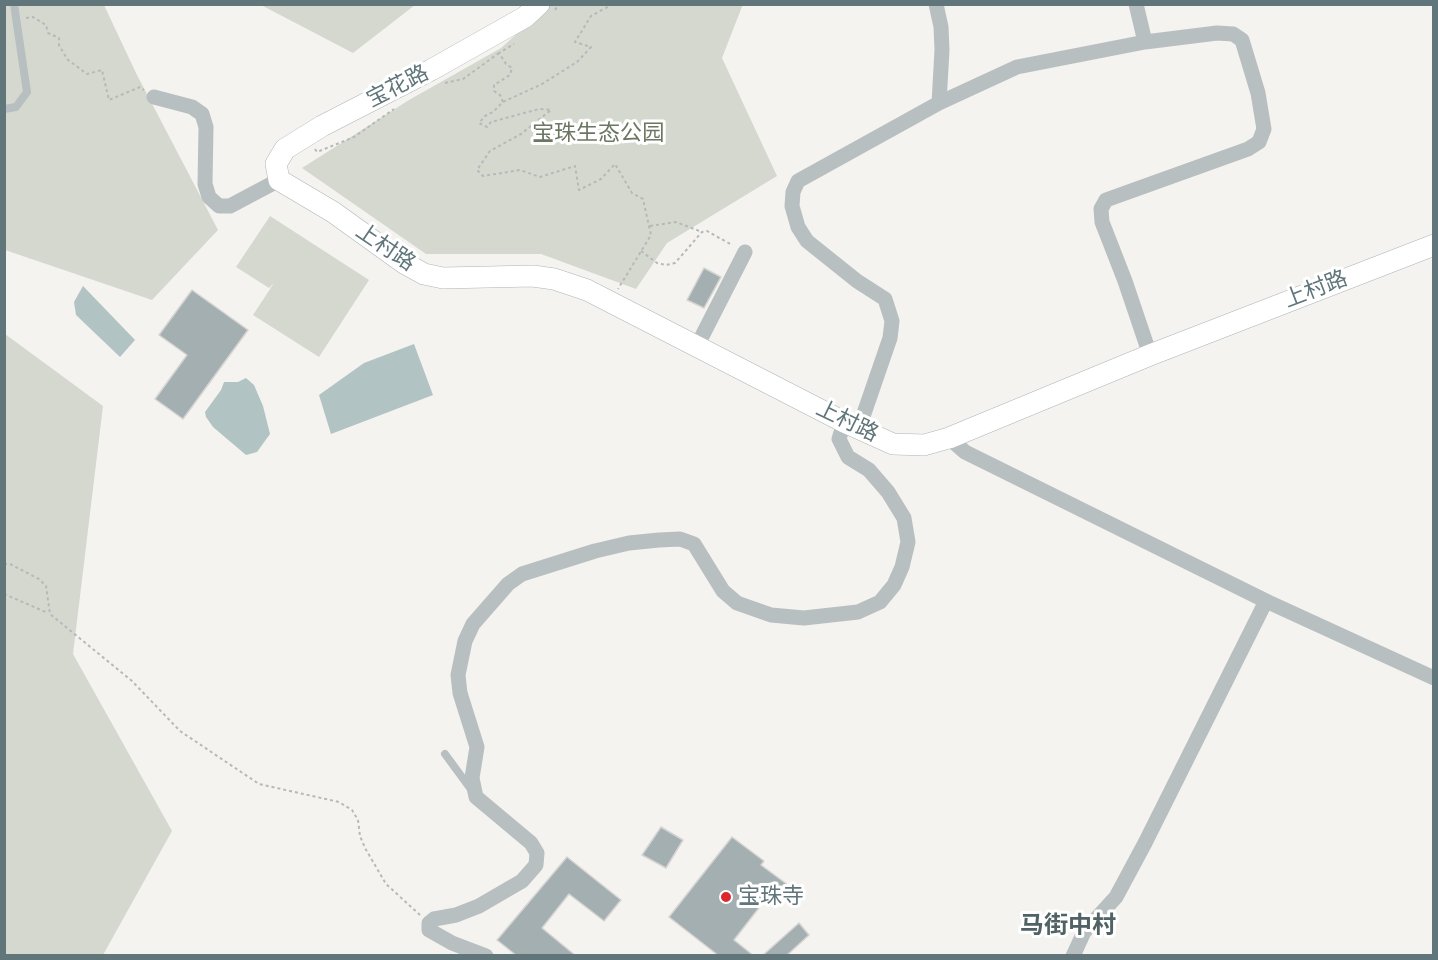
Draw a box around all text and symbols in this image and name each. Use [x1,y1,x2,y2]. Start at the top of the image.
street label: 宝花路 [363,60,433,114]
park label: 宝珠生态公园 [532,121,664,147]
street label: 上村路 [350,219,420,277]
street label: 上村路 [1280,266,1352,314]
street label: 上村路 [812,396,882,448]
place label: 宝珠寺 [738,884,804,910]
marker: 宝珠寺 [719,890,733,904]
district label: 马街中村 [1020,913,1116,941]

